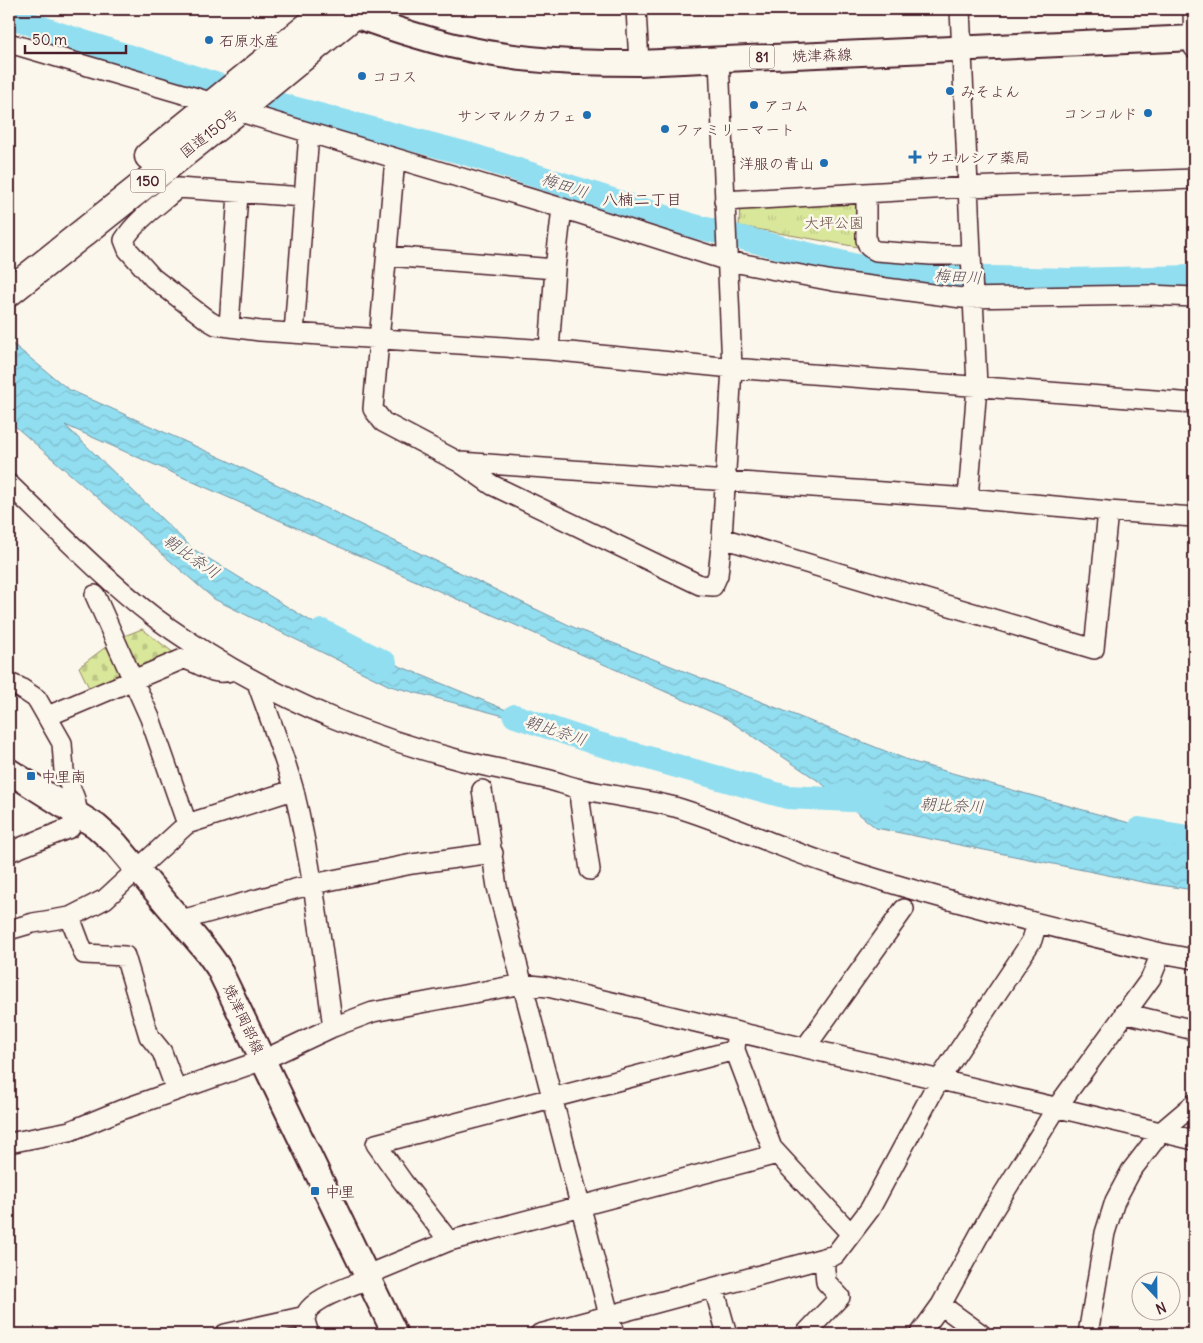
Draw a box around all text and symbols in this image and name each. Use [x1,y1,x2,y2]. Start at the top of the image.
scale bar [25,22,126,54]
text: 50 m [32,30,67,49]
place label: 石原水産 [219,31,279,50]
marker: 石原水産 [203,34,215,46]
street label: 焼津森線 [792,44,852,66]
road number: 81 [750,46,774,68]
place label: ココス [372,67,417,86]
marker: ココス [356,70,368,82]
place label: みそよん [960,82,1020,101]
marker: みそよん [944,85,956,97]
place label: アコム [764,96,809,115]
marker: アコム [748,99,760,111]
street label: 国道150号 [176,104,242,162]
place label: コンコルド [1063,104,1138,123]
place label: サンマルクカフェ [457,106,577,125]
marker: コンコルド [1142,107,1154,119]
marker: サンマルクカフェ [581,109,593,121]
place label: ファミリーマート [675,120,795,139]
marker: ファミリーマート [659,123,671,135]
place label: ウエルシア薬局 [925,148,1030,167]
marker: ウエルシア薬局 [909,151,921,163]
place label: 洋服の青山 [739,154,814,173]
marker: 洋服の青山 [818,157,830,169]
water label: 梅田川 [539,168,591,202]
road number: 150 [130,170,166,192]
district label: 八楠二丁目 [602,189,682,209]
park label: 大坪公園 [804,213,864,232]
water label: 梅田川 [934,265,982,287]
water label: 朝比奈川 [160,529,224,583]
water label: 朝比奈川 [522,711,590,749]
place label: 中里南 [41,767,86,786]
marker: 中里南 [25,770,37,782]
water label: 朝比奈川 [920,793,984,817]
street label: 焼津岡部線 [220,981,268,1057]
place label: 中里 [325,1182,355,1201]
marker: 中里 [309,1185,321,1197]
north arrow [1130,1270,1180,1320]
text: N [1153,1298,1169,1318]

